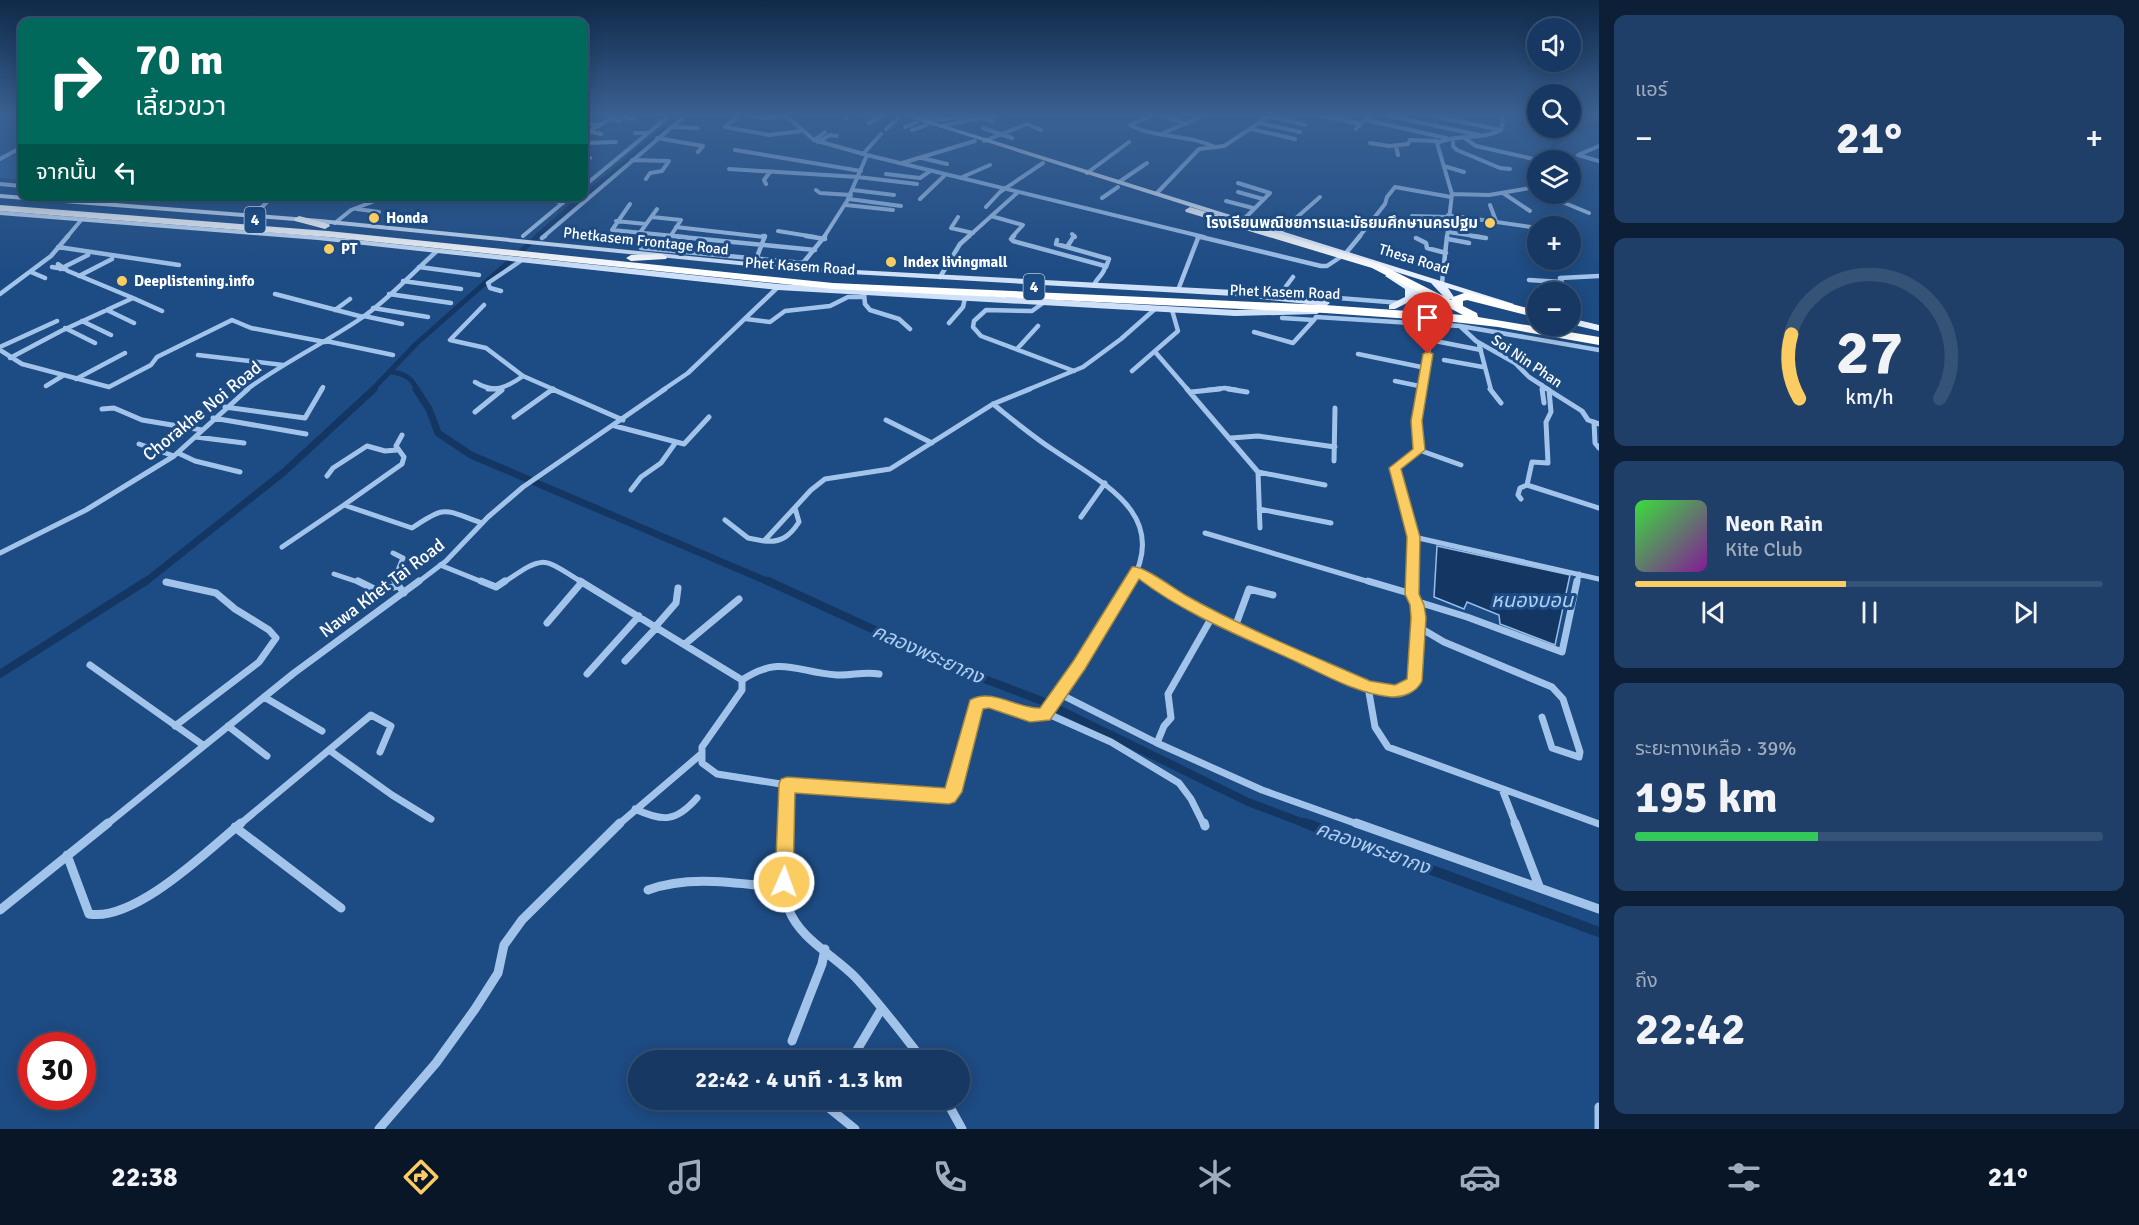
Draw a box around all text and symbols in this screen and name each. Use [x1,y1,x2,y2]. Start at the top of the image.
map controls [1527,18,1581,336]
button: sound [1527,18,1581,72]
text: 70 m [135,35,224,86]
icon: right [36,42,114,120]
text: แอร์ [1635,77,1667,102]
button: search [1527,84,1581,138]
text: เลี้ยวขวา [135,90,226,123]
text: 21° [1836,111,1902,166]
text: − [1635,118,1653,159]
text: + [2085,118,2103,159]
button: layers [1527,150,1581,204]
icon: left [109,156,142,189]
text: จากนั้น [36,158,97,185]
road number: 4 [244,207,266,233]
place label: Honda [386,209,428,227]
marker: Honda [367,211,381,225]
place label: โรงเรียนพณิชยการและมัธยมศึกษานครปฐม [1206,214,1478,232]
marker: โรงเรียนพณิชยการและมัธยมศึกษานครปฐม [1483,216,1497,230]
button: + [1527,216,1581,270]
street label: Phetkasem Frontage Road [562,223,730,259]
place label: PT [341,240,358,258]
street label: Thesa Road [1377,240,1451,278]
marker: PT [322,242,336,256]
street label: Phet Kasem Road [744,253,856,279]
place label: Index livingmall [903,253,1008,271]
marker: Index livingmall [884,255,898,269]
place label: Deeplistening.info [134,272,255,290]
marker: Deeplistening.info [115,274,129,288]
road number: 4 [1024,274,1044,300]
street label: Phet Kasem Road [1229,281,1341,303]
button: − [1527,282,1581,336]
pin [1402,292,1453,354]
icon: arrive [1411,301,1444,334]
text: 27 [1835,314,1903,391]
street label: Soi Nin Phan [1488,331,1566,391]
street label: Chorakhe Noi Road [138,356,266,466]
text: km/h [1845,384,1893,410]
text: Neon Rain [1725,510,1823,537]
street label: Nawa Khet Tai Road [315,534,449,642]
text: Kite Club [1725,537,1803,562]
water label: หนองบอน [1491,588,1575,613]
icon: previous [1697,596,1730,629]
icon: pause [1853,596,1886,629]
icon: next [2009,596,2042,629]
water label: คลองพระยากง [869,618,989,690]
text: ระยะทางเหลือ · 39% [1635,736,1796,761]
text: 195 km [1635,770,1778,825]
water label: คลองพระยากง [1313,816,1434,881]
position arrow [752,850,816,914]
text: ถึง [1635,968,1658,993]
text: 22:42 [1635,1002,1745,1057]
speed limit sign: 30 [18,1032,96,1110]
text: 22:42 · 4 นาที · 1.3 km [695,1066,903,1093]
icon: directions [400,1156,442,1198]
icon: music [665,1156,707,1198]
icon: phone [929,1156,971,1198]
icon: climate [1194,1156,1236,1198]
icon: car [1459,1156,1501,1198]
icon: filters [1723,1156,1765,1198]
text: 22:38 [111,1161,178,1194]
text: 21° [1988,1161,2028,1194]

